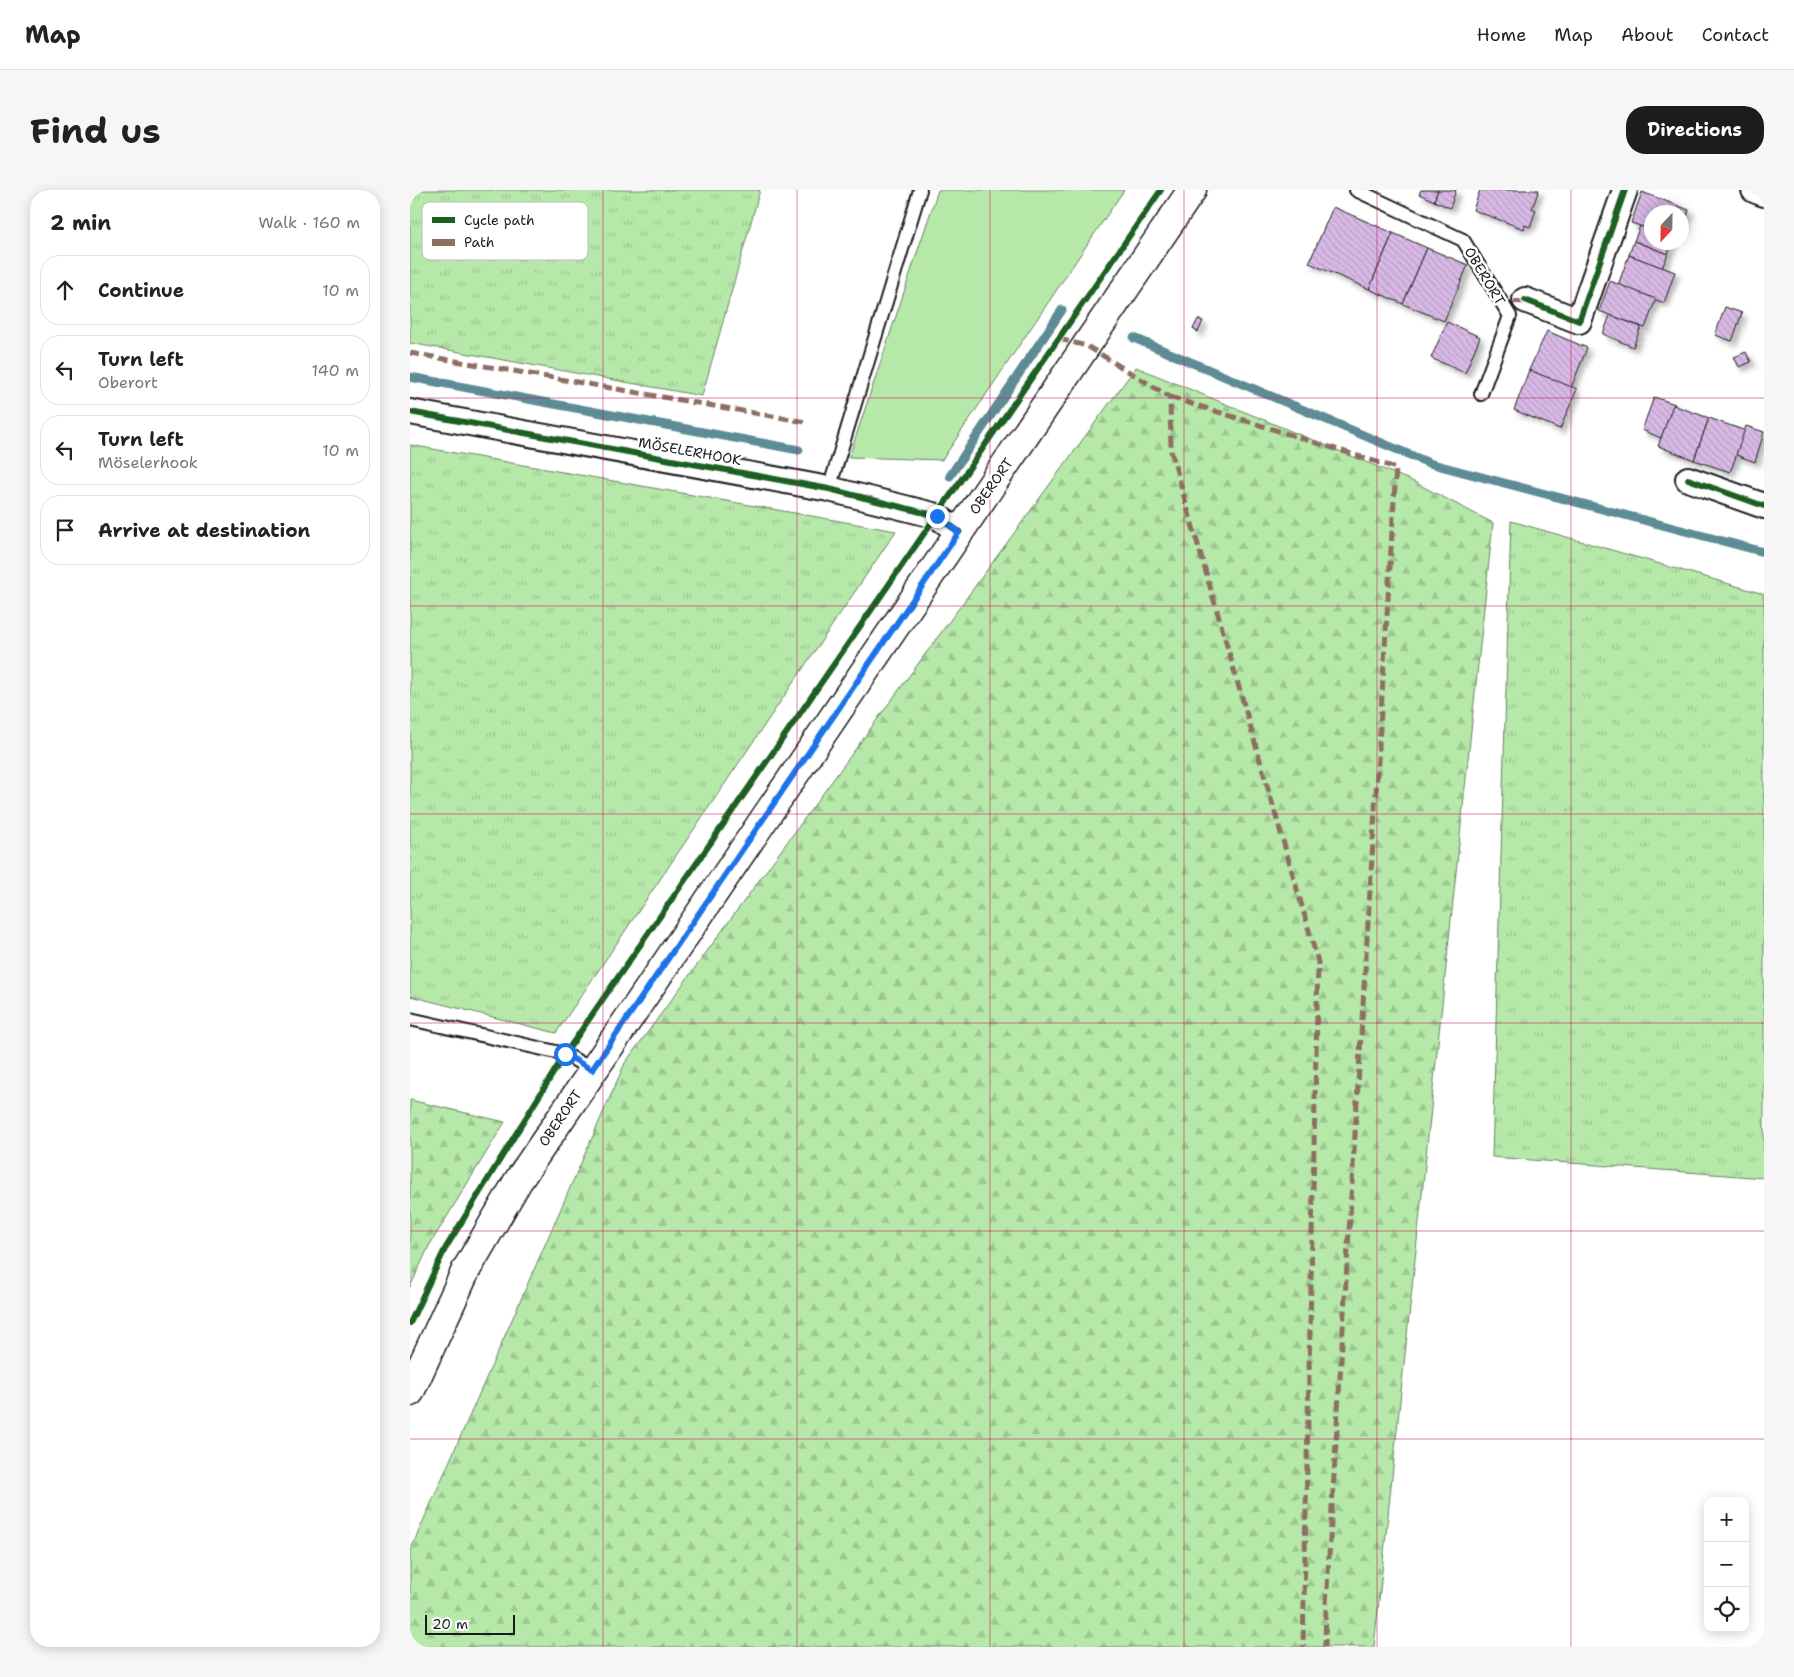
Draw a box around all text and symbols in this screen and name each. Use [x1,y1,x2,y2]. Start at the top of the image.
text: Map [25,19,81,51]
text: Home [1477,23,1526,47]
text: Map [1554,23,1593,47]
text: About [1621,23,1674,47]
text: Contact [1702,23,1769,47]
button: Directions [1626,106,1764,154]
text: Find us [30,107,161,154]
legend [422,202,588,260]
north arrow [1644,205,1689,250]
text: 2 min [50,209,111,237]
text: Cycle path [464,211,535,229]
text: Walk · 160 m [259,212,360,233]
text: Path [464,233,495,251]
street label: OBERORT [1461,244,1510,309]
icon: ahead [51,276,79,304]
text: Continue [98,278,184,303]
text: 10 m [322,280,359,301]
text: Turn left [98,347,184,372]
icon: left [51,356,79,384]
text: 140 m [312,360,359,381]
text: Oberort [98,372,158,393]
text: Turn left [98,427,184,452]
street label: MÖSELERHOOK [637,433,743,469]
icon: left [51,436,79,464]
text: 10 m [322,440,359,461]
text: Möselerhook [98,452,198,473]
street label: OBERORT [965,454,1017,518]
route end [926,505,949,528]
icon: arrive [51,516,79,544]
text: Arrive at destination [98,518,310,543]
route start [554,1043,577,1066]
street label: OBERORT [534,1086,586,1150]
map controls [1704,1497,1749,1632]
button: + [1704,1497,1749,1542]
button: − [1704,1542,1749,1587]
button: locate [1704,1587,1749,1632]
scale bar [425,1612,515,1635]
text: 20 m [432,1615,468,1633]

